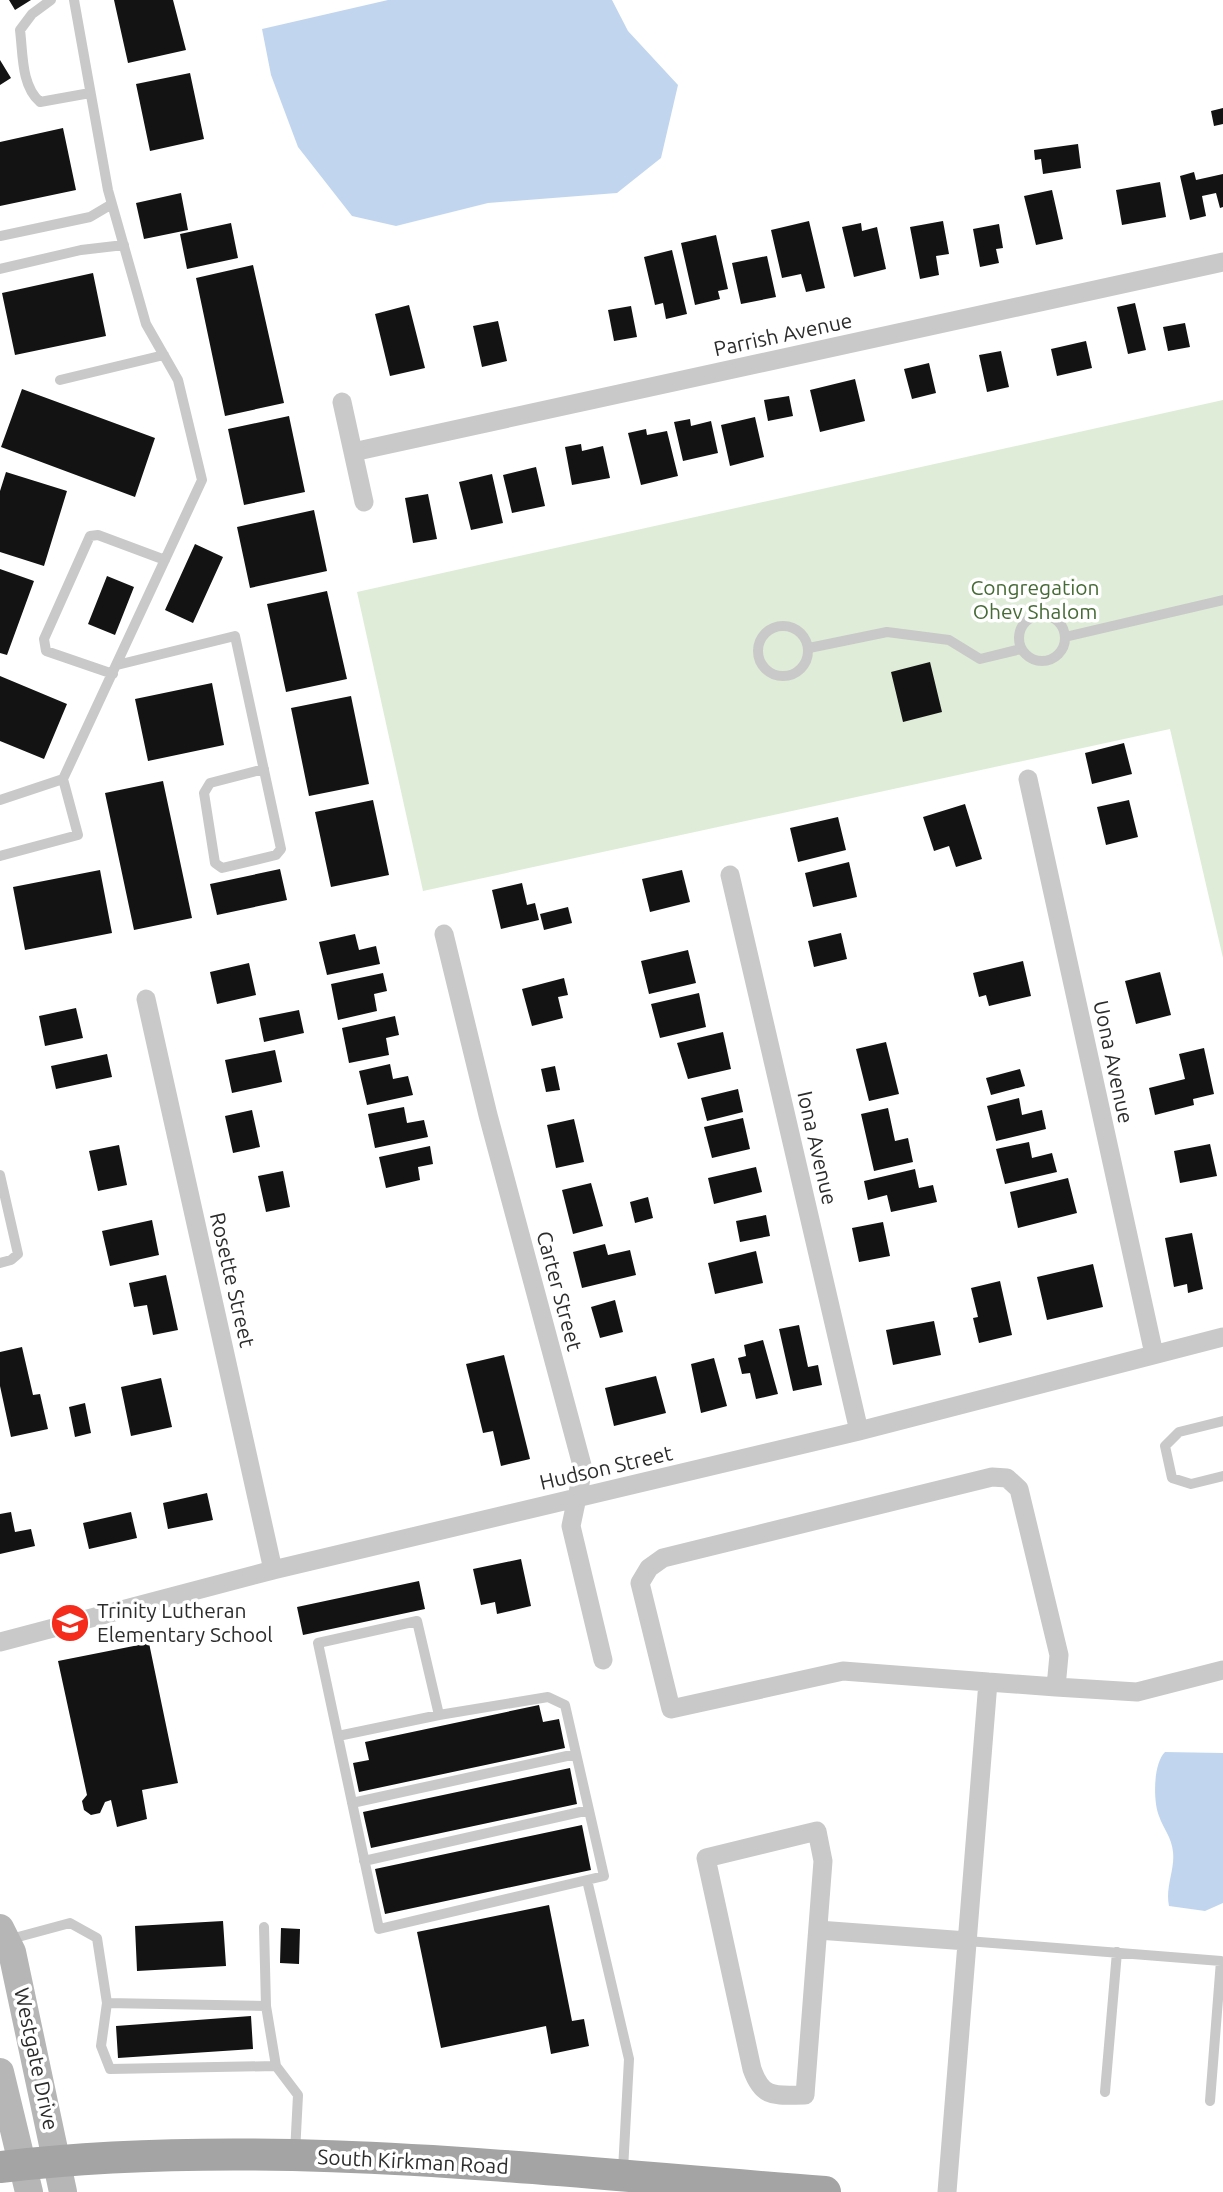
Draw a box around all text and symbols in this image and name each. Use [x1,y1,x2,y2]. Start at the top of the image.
street label: Parrish Avenue [711,308,854,360]
park label: Congregation Ohev Shalom [970,575,1100,623]
street label: Uona Avenue [1089,998,1139,1125]
street label: Iona Avenue [793,1089,843,1207]
street label: Rosette Street [206,1210,260,1349]
street label: Carter Street [532,1228,587,1353]
street label: Hudson Street [537,1440,675,1494]
place label: Trinity Lutheran Elementary School [97,1598,273,1646]
school or university icon: Trinity Lutheran Elementary School [49,1602,91,1644]
street label: Westgate Drive [10,1985,64,2132]
street label: South Kirkman Road [317,2144,509,2178]

